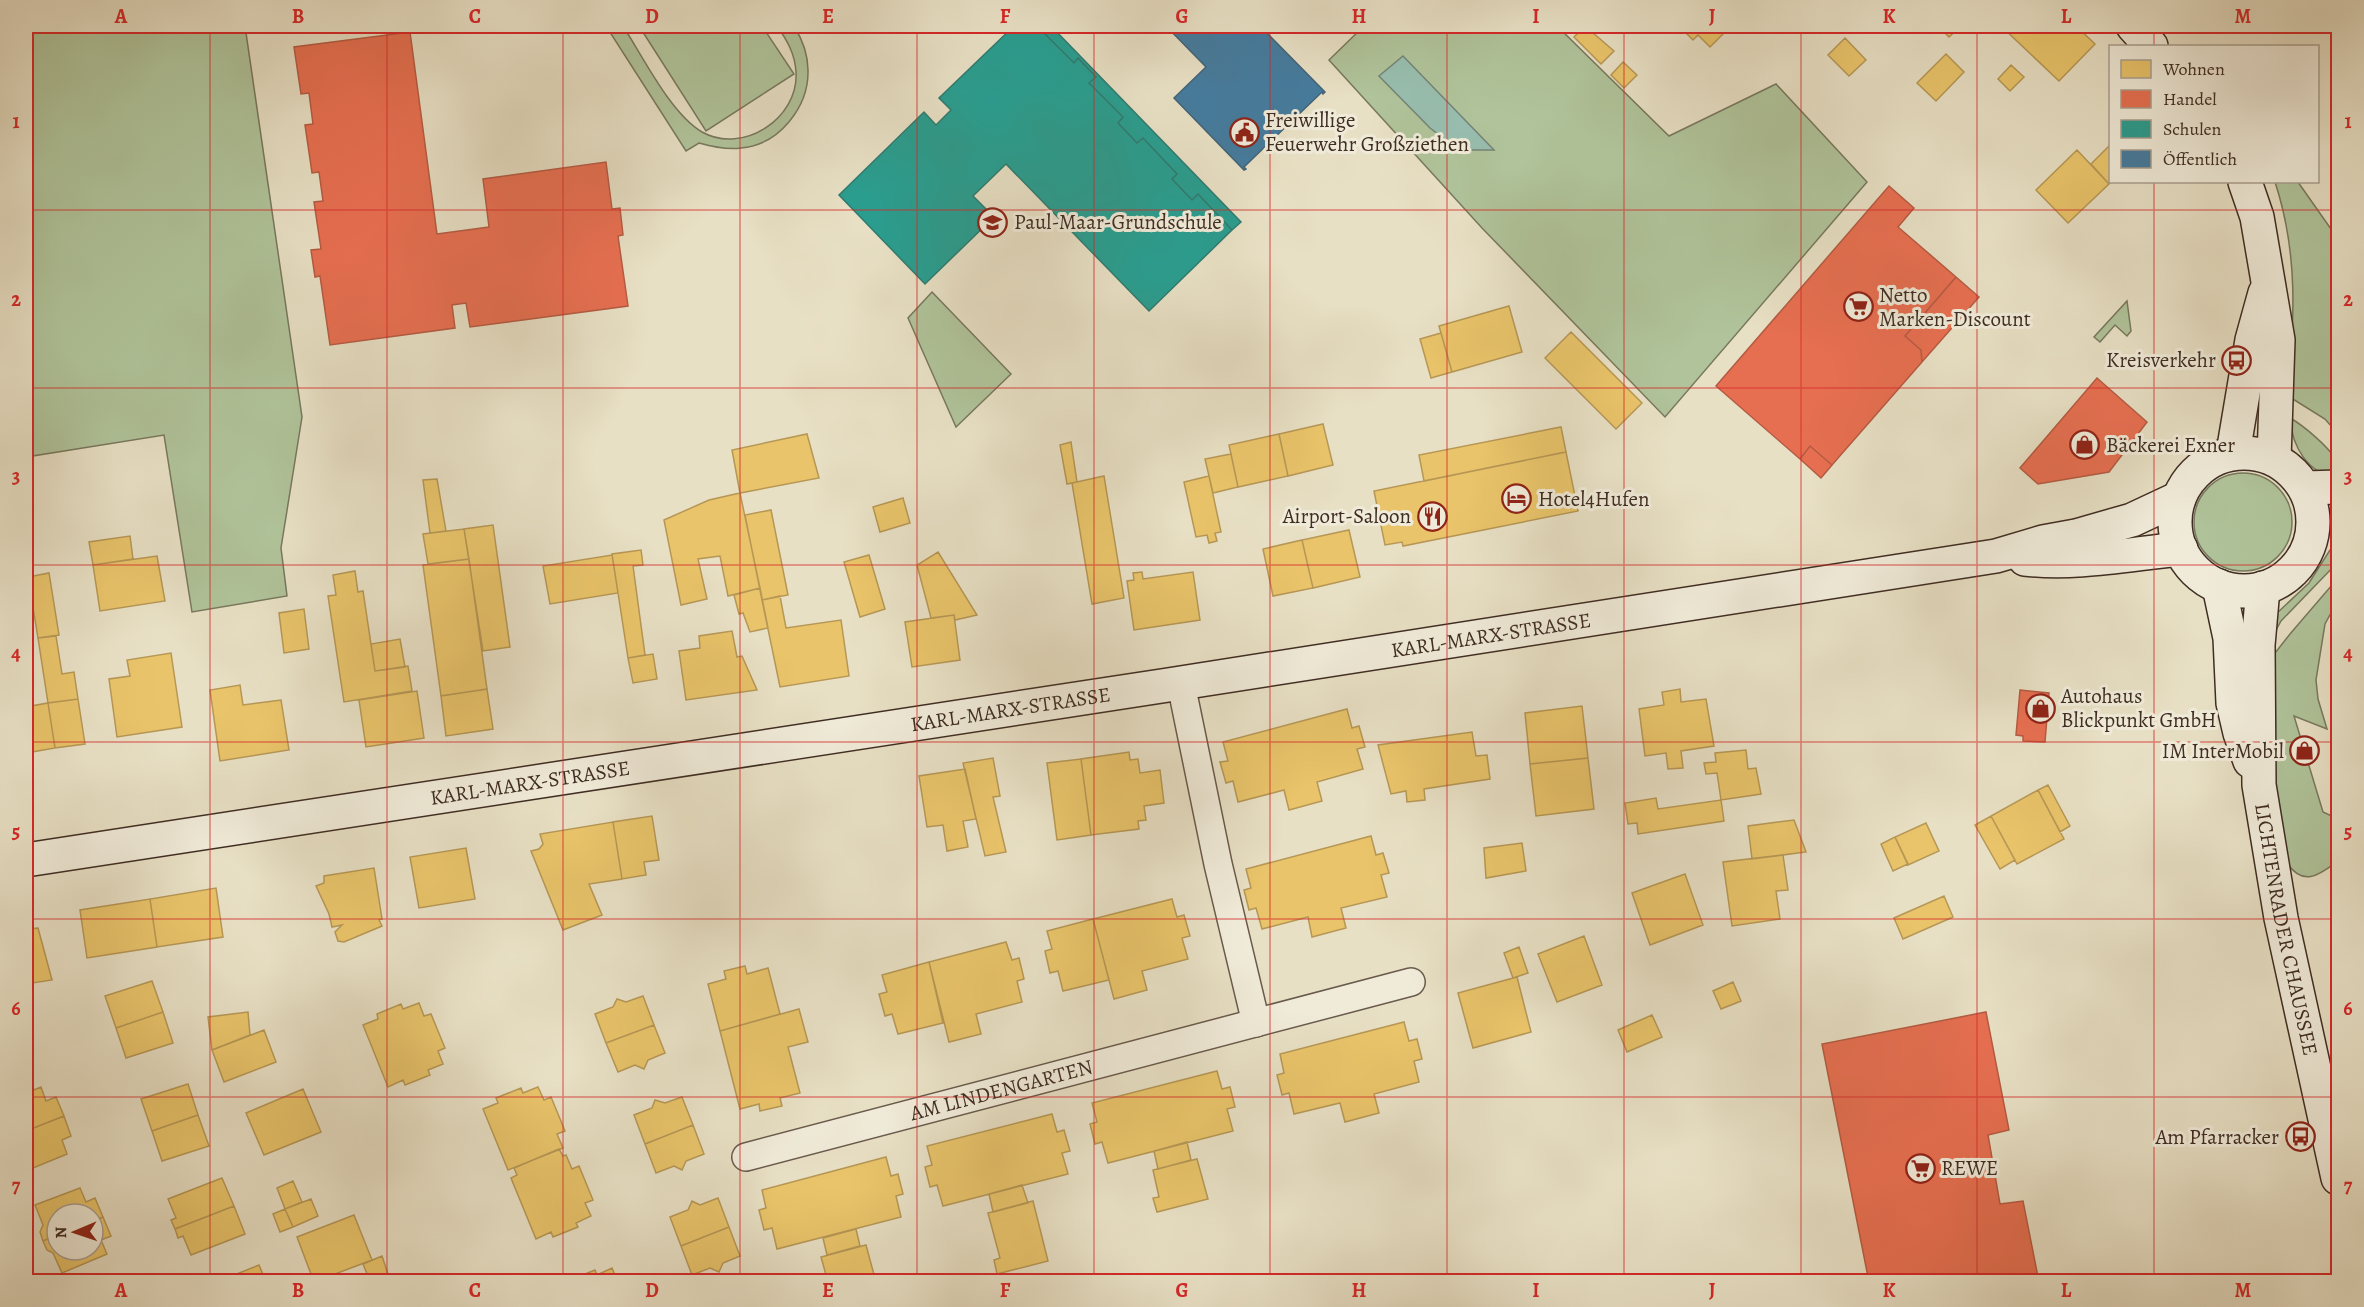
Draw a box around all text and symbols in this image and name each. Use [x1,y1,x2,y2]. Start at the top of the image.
text: A [114,3,128,30]
text: B [292,3,304,30]
text: C [469,3,481,30]
text: D [645,3,659,30]
text: E [822,3,834,30]
text: F [1000,3,1011,30]
text: G [1175,3,1189,30]
text: H [1352,3,1367,30]
text: I [1532,3,1540,30]
text: J [1709,3,1716,30]
text: K [1882,3,1896,30]
text: L [2061,3,2072,30]
text: M [2235,3,2252,30]
legend [2109,45,2319,183]
text: Wohnen [2162,57,2225,81]
text: Handel [2163,87,2217,111]
place label: Freiwillige Feuerwehr Großziethen [1265,106,1469,158]
text: 1 [12,108,20,135]
text: 1 [2344,108,2352,135]
public building icon: Freiwillige Feuerwehr Großziethen [1228,116,1260,148]
text: Schulen [2163,117,2222,141]
text: Öffentlich [2163,147,2237,171]
school or university icon: Paul-Maar-Grundschule [977,206,1009,238]
place label: Paul-Maar-Grundschule [1014,208,1222,236]
place label: Netto Marken-Discount [1879,281,2031,333]
text: 2 [11,286,21,313]
text: 2 [2343,286,2353,313]
supermarket icon: Netto Marken-Discount [1842,291,1874,323]
bus stop icon: Kreisverkehr [2221,344,2253,376]
place label: Kreisverkehr [2106,346,2216,374]
shop icon: Bäckerei Exner [2069,429,2101,461]
place label: Bäckerei Exner [2106,431,2235,459]
text: 3 [12,463,20,490]
text: 3 [2344,463,2352,490]
hotel icon: Hotel4Hufen [1501,483,1533,515]
place label: Hotel4Hufen [1538,485,1650,513]
restaurant icon: Airport-Saloon [1416,500,1448,532]
place label: Airport-Saloon [1282,502,1411,530]
street label: KARL-MARX-STRASSE [1389,606,1593,664]
text: 4 [11,640,21,667]
text: 4 [2343,640,2353,667]
street label: KARL-MARX-STRASSE [909,680,1112,738]
place label: Autohaus Blickpunkt GmbH [2060,682,2217,734]
shop icon: Autohaus Blickpunkt GmbH [2024,692,2056,724]
shop icon: IM InterMobil [2289,735,2321,767]
place label: IM InterMobil [2162,737,2284,765]
street label: KARL-MARX-STRASSE [428,754,632,812]
street label: LICHTENRADER CHAUSSEE [2248,801,2325,1058]
text: 5 [12,818,20,845]
text: 5 [2344,818,2352,845]
text: 6 [11,995,21,1022]
text: 6 [2343,995,2353,1022]
street label: AM LINDENGARTEN [906,1052,1096,1127]
bus stop icon: Am Pfarracker [2284,1121,2316,1153]
place label: Am Pfarracker [2154,1123,2279,1151]
supermarket icon: REWE [1904,1152,1936,1184]
place label: REWE [1941,1154,1998,1182]
text: 7 [12,1172,21,1199]
text: 7 [2344,1172,2353,1199]
north arrow [45,1202,105,1262]
text: N [50,1226,72,1239]
text: A [114,1277,128,1304]
text: B [292,1277,304,1304]
text: C [469,1277,481,1304]
text: D [645,1277,659,1304]
text: E [822,1277,834,1304]
text: F [1000,1277,1011,1304]
text: G [1175,1277,1189,1304]
text: H [1352,1277,1367,1304]
text: I [1532,1277,1540,1304]
text: J [1709,1277,1716,1304]
text: K [1882,1277,1896,1304]
text: L [2061,1277,2072,1304]
text: M [2235,1277,2252,1304]

